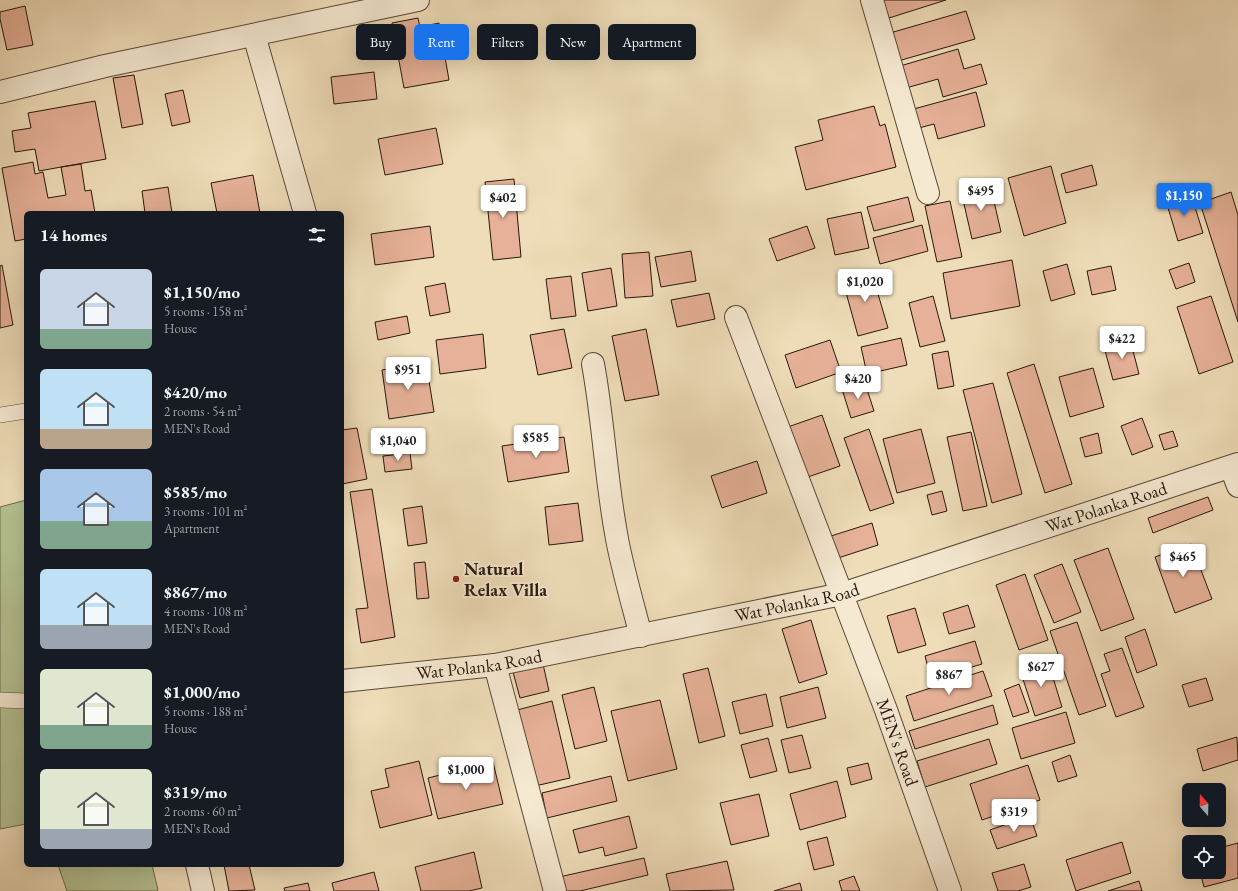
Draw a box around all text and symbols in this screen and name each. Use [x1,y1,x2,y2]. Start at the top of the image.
chip: Buy [356,24,406,60]
chip: Rent [414,24,469,60]
chip: Filters [477,24,538,60]
chip: New [546,24,600,60]
chip: Apartment [608,24,696,60]
pin: $495 [957,178,1005,212]
text: $495 [968,182,994,199]
pin: $1,150 [1151,183,1217,217]
pin: $402 [479,185,527,219]
text: $1,150 [1166,187,1202,204]
text: $402 [490,189,516,206]
text: 14 homes [40,224,107,246]
icon: filters [306,224,328,246]
pin: $1,020 [832,269,898,303]
text: $1,020 [847,273,883,290]
text: $1,150/mo [164,281,240,303]
icon: home [72,285,120,333]
text: 5 rooms · 158 m² [164,303,248,320]
text: House [164,320,197,337]
pin: $422 [1098,326,1146,360]
text: $422 [1109,330,1135,347]
pin: $951 [384,357,432,391]
text: $951 [395,361,421,378]
pin: $420 [834,366,882,400]
text: $420 [845,370,871,387]
text: $420/mo [164,381,227,403]
icon: home [72,385,120,433]
text: 2 rooms · 54 m² [164,403,241,420]
text: MEN's Road [164,420,230,437]
pin: $585 [512,425,560,459]
pin: $1,040 [365,428,431,462]
text: $585 [523,429,549,446]
text: $1,040 [380,432,416,449]
street label: Wat Polanka Road [1042,476,1171,538]
text: $585/mo [164,481,227,503]
icon: home [72,485,120,533]
text: 3 rooms · 101 m² [164,503,248,520]
text: Apartment [164,520,219,537]
pin: $465 [1159,544,1207,578]
text: $465 [1170,548,1196,565]
place label: Natural Relax Villa [464,557,547,601]
marker: Natural Relax Villa [451,574,461,584]
street label: Wat Polanka Road [732,577,863,627]
text: $867/mo [164,581,227,603]
icon: home [72,585,120,633]
text: 4 rooms · 108 m² [164,603,248,620]
text: MEN's Road [164,620,230,637]
street label: Wat Polanka Road [415,644,545,684]
pin: $627 [1017,654,1065,688]
text: $627 [1028,658,1054,675]
pin: $867 [925,662,973,696]
text: $867 [936,666,962,683]
text: $1,000/mo [164,681,240,703]
icon: home [72,685,120,733]
street label: MEN's Road [872,695,924,790]
text: 5 rooms · 188 m² [164,703,248,720]
text: House [164,720,197,737]
pin: $1,000 [433,757,499,791]
text: $1,000 [448,761,484,778]
text: $319/mo [164,781,227,803]
north arrow [1182,783,1226,827]
map controls [1182,783,1226,879]
icon: home [72,785,120,833]
pin: $319 [990,799,1038,833]
text: 2 rooms · 60 m² [164,803,241,820]
text: $319 [1001,803,1027,820]
text: MEN's Road [164,820,230,837]
button: locate [1182,835,1226,879]

